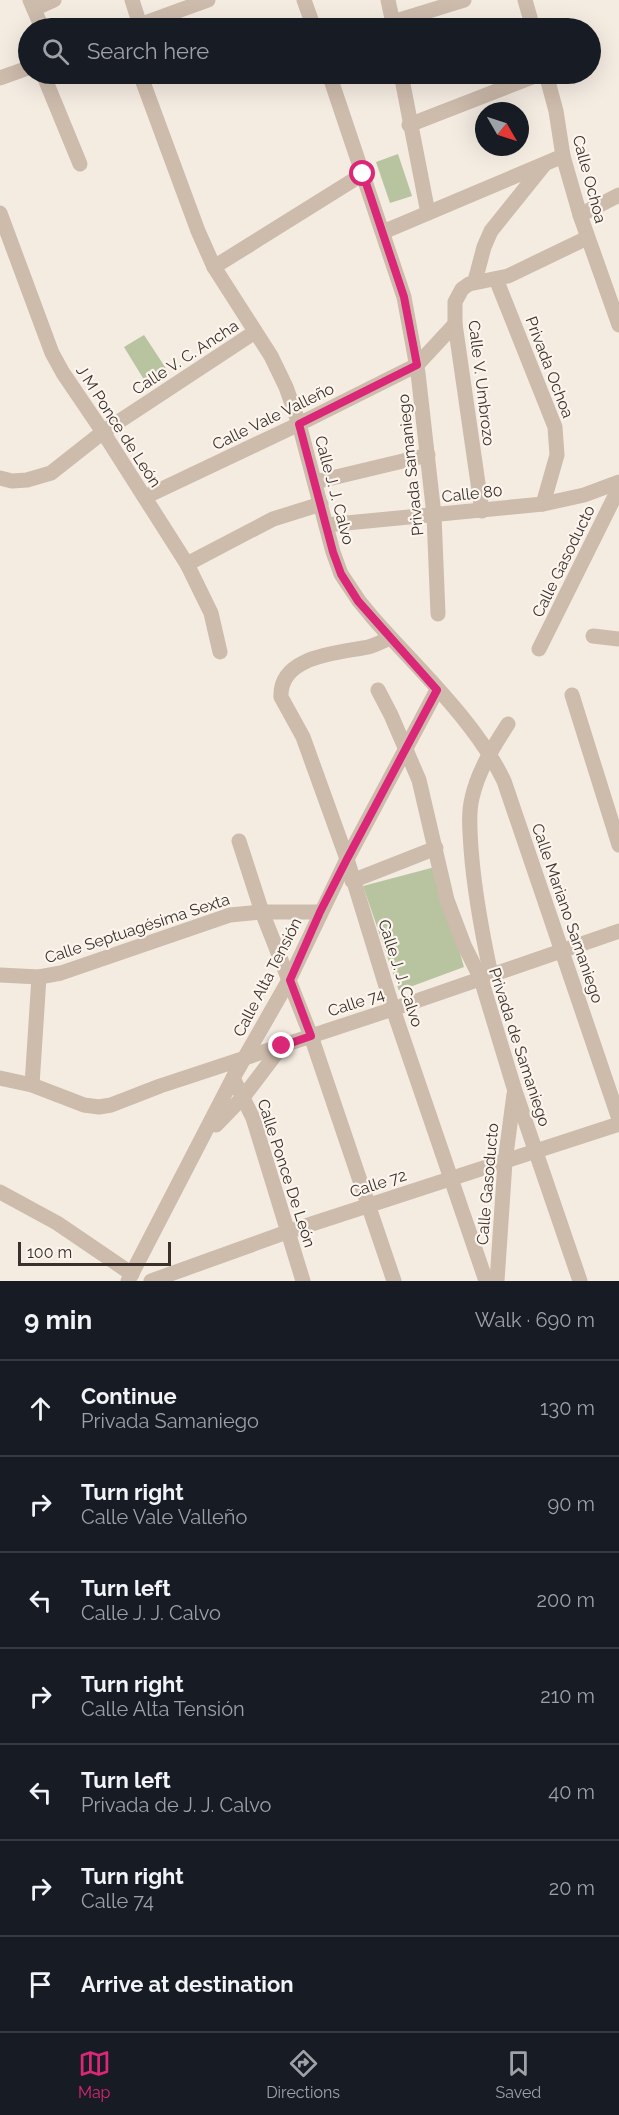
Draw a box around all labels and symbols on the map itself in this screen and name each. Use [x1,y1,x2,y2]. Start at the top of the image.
north arrow [475,102,529,156]
street label: Calle Ochoa [569,133,610,225]
route start [349,160,375,186]
street label: Privada Ochoa [521,314,578,421]
street label: Calle V. C. Ancha [129,316,242,399]
street label: Calle V. Umbrozo [464,319,499,447]
street label: J M Ponce de León [72,362,165,491]
street label: Calle Vale Valleño [209,379,337,454]
street label: Privada Samaniego [394,393,427,537]
street label: Calle J. J. Calvo [311,434,358,547]
street label: Calle 80 [441,481,503,506]
street label: Calle Gasoducto [528,502,599,620]
street label: Calle Mariano Samaniego [528,821,607,1006]
street label: Calle Septuagésima Sexta [42,890,232,967]
street label: Calle Alta Tensión [229,915,306,1040]
street label: Calle J. J. Calvo [374,917,427,1029]
street label: Privada de Samaniego [485,965,554,1129]
street label: Calle 74 [325,984,387,1021]
route end [268,1032,294,1058]
street label: Calle Ponce De León [254,1097,320,1250]
street label: Calle Gasoducto [473,1122,502,1246]
street label: Calle 72 [347,1165,409,1202]
scale bar [18,1239,171,1266]

